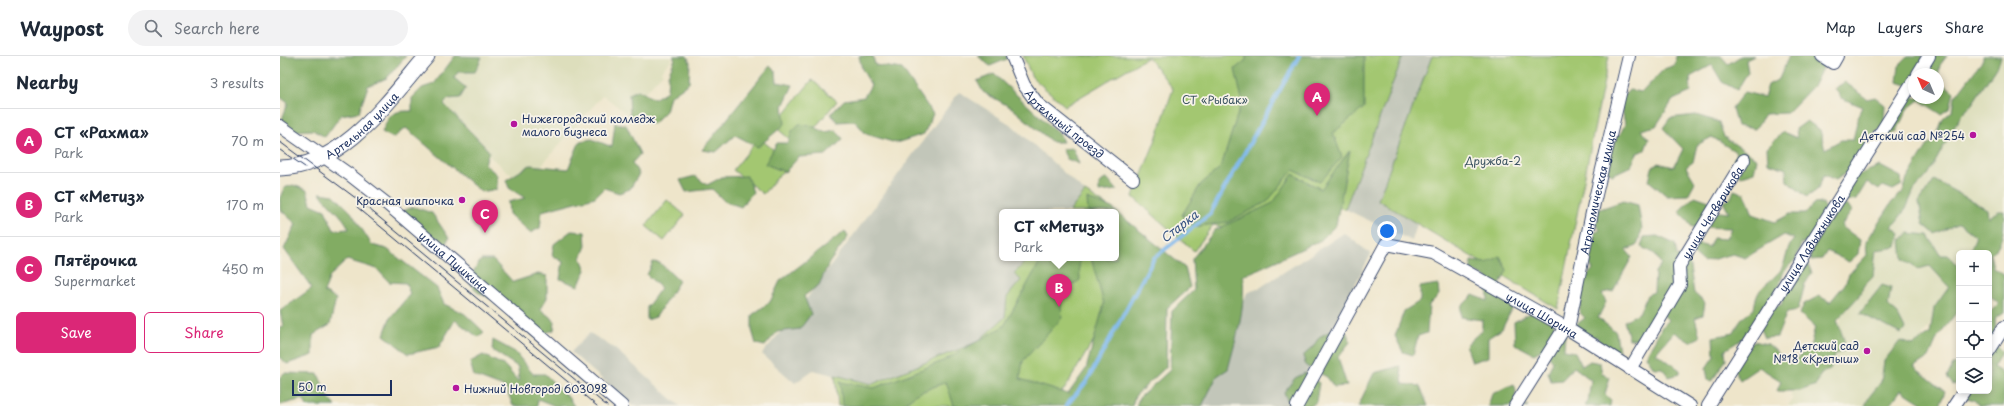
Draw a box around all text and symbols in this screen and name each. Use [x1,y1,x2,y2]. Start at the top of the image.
search box [128,10,408,46]
text: Waypost [20,14,104,42]
text: Search here [174,16,260,39]
icon: search [142,17,164,39]
text: Map [1826,17,1856,38]
text: Layers [1878,17,1923,38]
text: Share [1945,17,1984,38]
north arrow [1908,68,1944,104]
text: Nearby [16,69,78,95]
text: 3 results [210,73,264,92]
pin: A [1304,83,1330,116]
street label: Артельный проезд [1021,85,1108,162]
street label: Артельная улица [322,88,402,163]
park label: СТ «Рыбак» [1182,91,1248,108]
place label: Нижегородский колледж малого бизнеса [522,110,656,140]
marker: Нижегородский колледж малого бизнеса [509,119,519,129]
text: СТ «Рахма» [54,120,149,143]
place label: Детский сад №254 [1859,127,1965,144]
street label: Агрономическая улица [1575,128,1620,256]
marker: Детский сад №254 [1968,130,1978,140]
text: A [24,131,34,150]
text: 70 m [231,131,264,150]
text: Park [54,143,83,162]
park label: Дружба-2 [1464,152,1521,169]
street label: улица Четверикова [1677,162,1747,262]
text: СТ «Метиз» [54,184,144,207]
street label: улица Ладыжникова [1774,191,1848,295]
place label: Красная шапочка [356,192,454,209]
text: B [25,195,33,214]
text: 170 m [226,195,264,214]
marker: Красная шапочка [457,195,467,205]
pin: C [472,200,498,233]
water label: Старка [1156,205,1202,246]
text: Park [54,207,83,226]
popup [999,209,1119,261]
text: СТ «Метиз» [1014,214,1104,237]
your location [1377,221,1397,241]
street label: улица Пушкина [415,227,493,297]
text: Park [1014,237,1043,256]
text: Пятёрочка [54,248,137,271]
map controls [1956,250,1992,394]
button: + [1956,250,1992,286]
text: C [24,259,34,278]
text: 450 m [222,259,264,278]
text: Supermarket [54,271,136,290]
pin: B [1046,274,1072,307]
button: − [1956,286,1992,322]
street label: улица Шорина [1503,287,1582,342]
button: Save [16,312,136,353]
button: Share [144,312,264,353]
button: locate [1956,322,1992,358]
place label: Детский сад №18 «Крепыш» [1773,337,1859,367]
marker: Детский сад №18 «Крепыш» [1862,346,1872,356]
button: layers [1956,358,1992,394]
scale bar [292,378,392,397]
text: 50 m [298,378,327,395]
place label: Нижний Новгород 603098 [464,380,608,397]
marker: Нижний Новгород 603098 [451,383,461,393]

